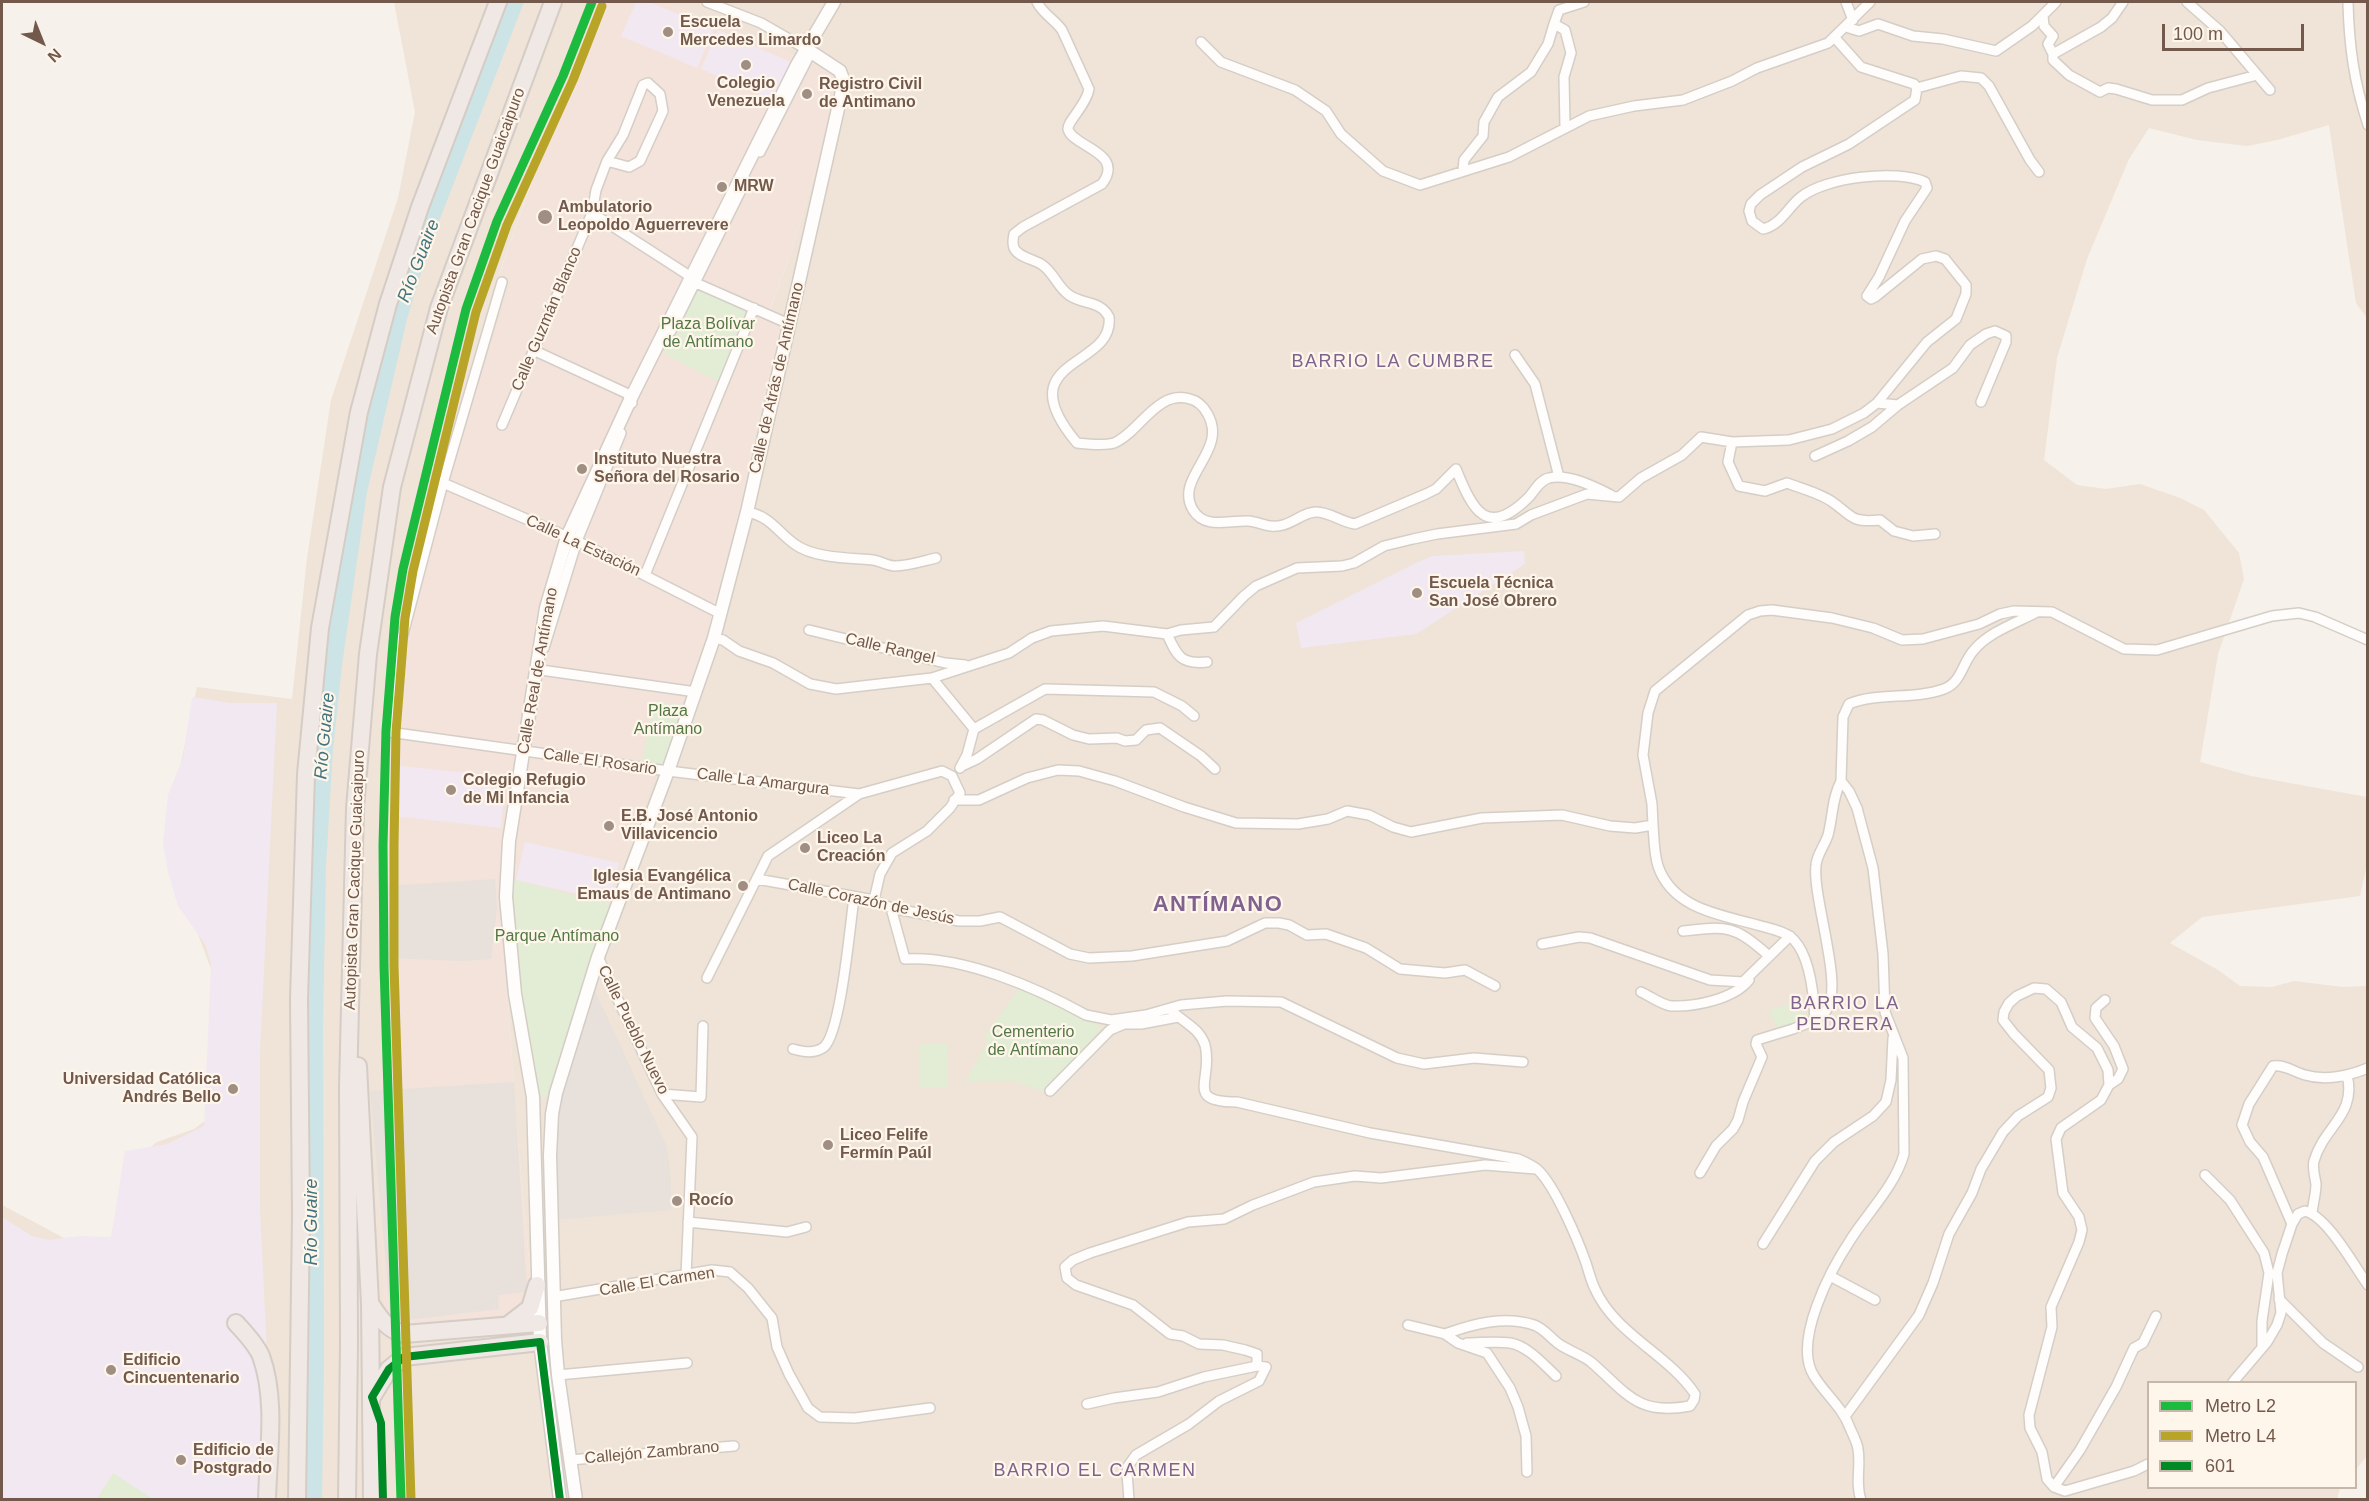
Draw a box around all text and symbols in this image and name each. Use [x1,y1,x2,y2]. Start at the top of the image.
north arrow [12,12,72,72]
scale bar [2165,12,2308,50]
place label: Escuela Mercedes Limardo [680,13,821,51]
text: 100 m [2173,24,2223,44]
marker: Escuela Mercedes Limardo [661,25,675,39]
text: N [45,45,65,66]
marker: Colegio Venezuela [739,58,753,72]
place label: Colegio Venezuela [707,74,785,112]
place label: Registro Civil de Antimano [819,75,922,113]
street label: Autopista Gran Cacique Guaicaipuro [422,85,530,337]
marker: Registro Civil de Antimano [800,87,814,101]
place label: MRW [734,177,774,197]
marker: MRW [715,180,729,194]
place label: Ambulatorio Leopoldo Aguerrevere [558,198,729,236]
marker: Ambulatorio Leopoldo Aguerrevere [536,208,554,226]
water label: Río Guaire [393,217,445,305]
street label: Calle Guzmán Blanco [508,244,586,394]
street label: Calle de Atrás de Antímano [746,281,808,475]
park label: Plaza Bolívar de Antímano [661,315,755,353]
district label: BARRIO LA CUMBRE [1291,351,1495,373]
place label: Instituto Nuestra Señora del Rosario [594,450,740,488]
marker: Instituto Nuestra Señora del Rosario [575,462,589,476]
street label: Calle La Estación [523,511,643,581]
place label: Escuela Técnica San José Obrero [1429,574,1557,612]
street label: Calle Real de Antímano [514,586,562,756]
marker: Escuela Técnica San José Obrero [1410,586,1424,600]
street label: Calle Rangel [843,629,937,669]
water label: Río Guaire [310,692,340,780]
park label: Plaza Antímano [634,702,702,740]
street label: Calle El Rosario [542,745,658,779]
street label: Autopista Gran Cacique Guaicaipuro [341,749,369,1011]
street label: Calle La Amargura [696,764,830,800]
place label: Colegio Refugio de Mi Infancia [463,771,586,809]
marker: Colegio Refugio de Mi Infancia [444,783,458,797]
place label: E.B. José Antonio Villavicencio [621,807,758,845]
marker: E.B. José Antonio Villavicencio [602,819,616,833]
place label: Liceo La Creación [817,829,885,867]
marker: Liceo La Creación [798,841,812,855]
place label: Iglesia Evangélica Emaus de Antimano [577,867,731,905]
street label: Calle Corazón de Jesús [786,875,956,929]
marker: Iglesia Evangélica Emaus de Antimano [736,879,750,893]
district label: ANTÍMANO [1153,892,1283,918]
park label: Parque Antímano [495,927,619,947]
street label: Calle Pueblo Nuevo [593,962,673,1098]
district label: BARRIO LA PEDRERA [1790,993,1900,1036]
park label: Cementerio de Antímano [988,1023,1078,1061]
place label: Universidad Católica Andrés Bello [63,1070,221,1108]
marker: Universidad Católica Andrés Bello [226,1082,240,1096]
place label: Liceo Felife Fermín Paúl [840,1126,932,1164]
marker: Liceo Felife Fermín Paúl [821,1138,835,1152]
water label: Río Guaire [301,1178,323,1266]
place label: Rocío [689,1191,733,1211]
marker: Rocío [670,1194,684,1208]
street label: Calle El Carmen [598,1263,716,1301]
place label: Edificio Cincuentenario [123,1351,239,1389]
marker: Edificio Cincuentenario [104,1363,118,1377]
legend [2147,1381,2357,1489]
text: Metro L2 [2205,1396,2276,1416]
text: Metro L4 [2205,1426,2276,1446]
street label: Callejón Zambrano [584,1438,720,1468]
place label: Edificio de Postgrado [193,1441,274,1479]
marker: Edificio de Postgrado [174,1453,188,1467]
text: 601 [2205,1456,2235,1476]
district label: BARRIO EL CARMEN [993,1460,1197,1482]

